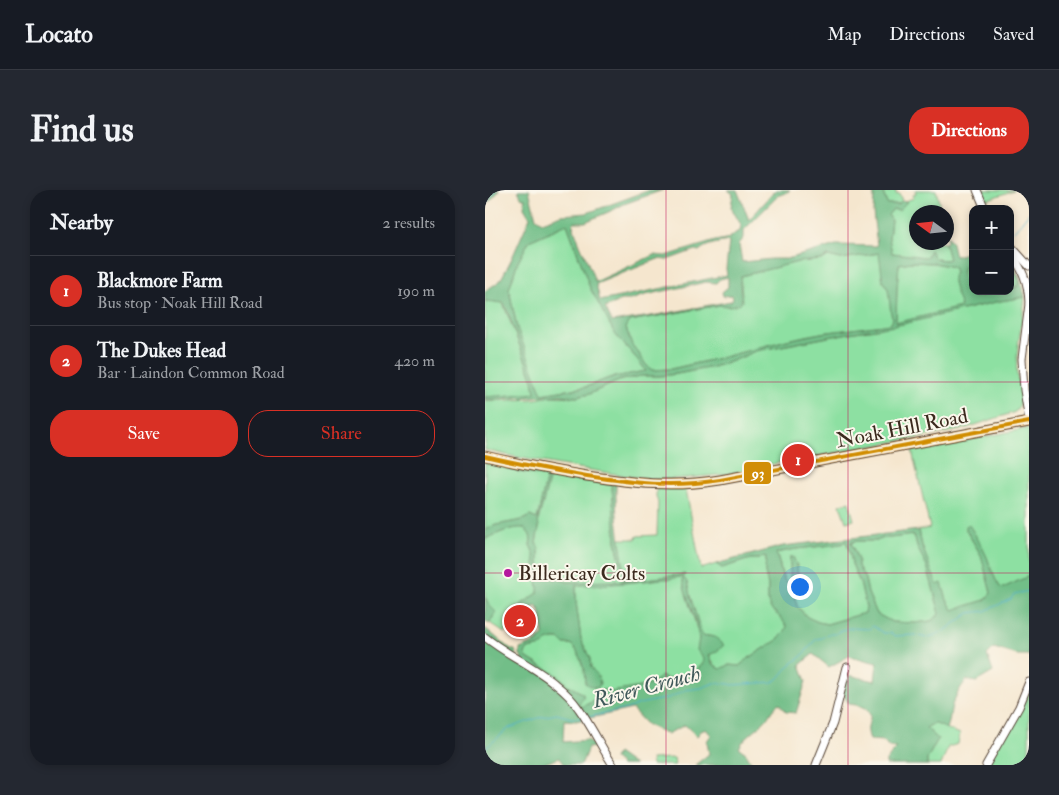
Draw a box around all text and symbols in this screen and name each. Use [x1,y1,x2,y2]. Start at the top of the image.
text: Locato [25,19,93,50]
text: Map [828,23,861,46]
text: Directions [889,23,965,46]
text: Saved [993,23,1034,46]
button: Directions [909,107,1029,154]
text: Find us [30,108,134,152]
north arrow [909,205,954,250]
map controls [969,205,1014,295]
button: + [969,205,1014,250]
text: Nearby [50,209,113,236]
text: 2 results [382,213,435,233]
button: − [969,250,1014,295]
text: Blackmore Farm [97,269,223,293]
text: 1 [63,281,69,301]
text: 190 m [397,281,435,301]
text: Bus stop · Noak Hill Road [97,293,263,313]
text: The Dukes Head [97,339,226,363]
text: 2 [62,351,70,371]
text: 420 m [394,351,435,371]
text: Bar · Laindon Common Road [97,363,285,383]
street label: Noak Hill Road [834,402,971,454]
button: Save [50,410,238,457]
button: Share [248,410,435,457]
pin: 1 [782,441,814,479]
line badge: 93 [743,461,772,485]
text: 93 [750,465,764,482]
place label: Billericay Colts [518,560,645,587]
marker: Billericay Colts [502,567,514,579]
your location [787,574,813,600]
pin: 2 [504,602,536,640]
water label: River Crouch [588,659,703,715]

